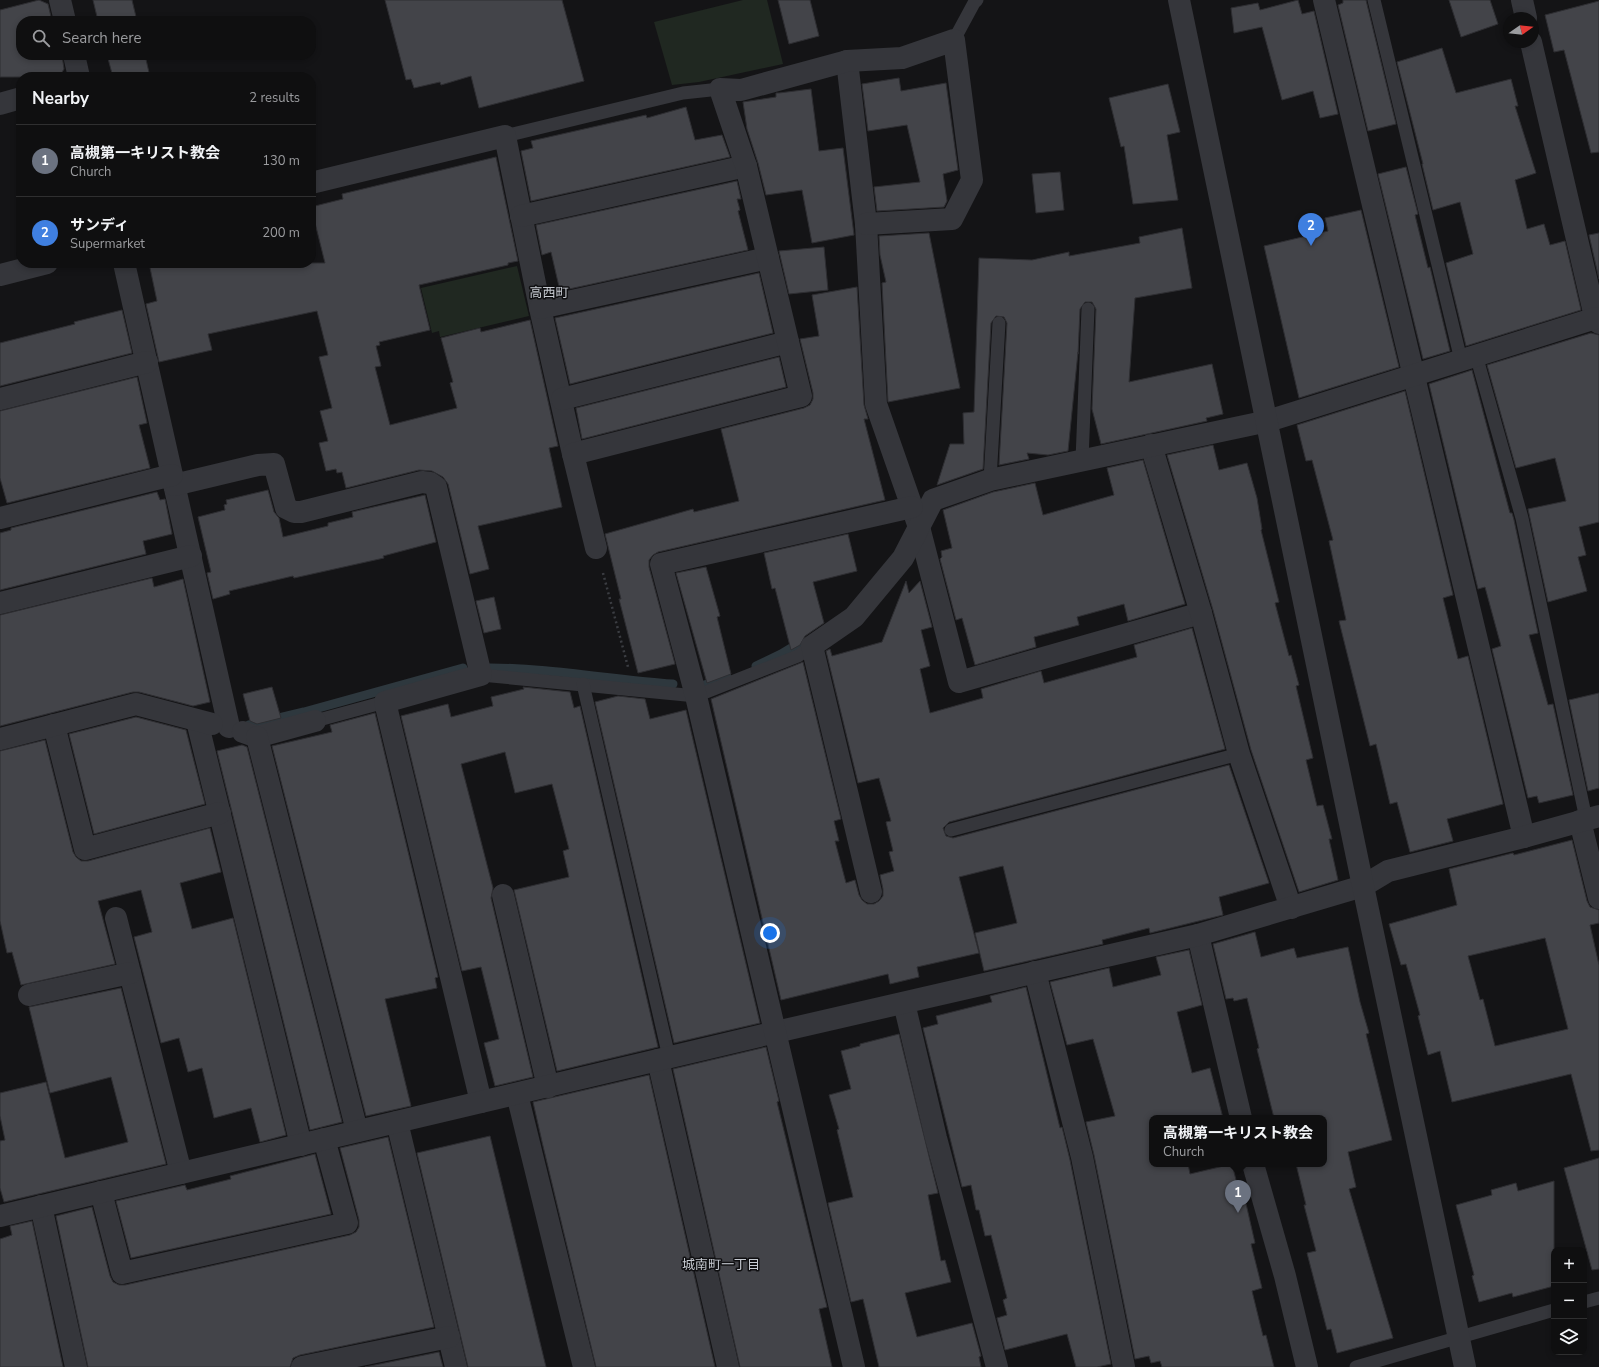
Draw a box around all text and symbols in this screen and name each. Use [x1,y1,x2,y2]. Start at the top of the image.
north arrow [1503,12,1539,48]
search box [16,16,316,60]
icon: search [30,27,52,49]
text: Search here [62,28,142,48]
text: Nearby [32,87,89,110]
text: 2 results [249,89,300,107]
text: 高槻第一キリスト教会 [70,143,220,163]
text: 1 [41,152,49,170]
text: 130 m [262,152,300,170]
text: Church [70,163,111,181]
pin: 2 [1298,213,1324,246]
text: サンディ [70,215,129,235]
text: 2 [41,224,49,242]
text: 200 m [262,224,300,242]
text: Supermarket [70,235,145,253]
district label: 高西町 [529,284,569,302]
your location [760,923,780,943]
popup [1149,1115,1327,1167]
text: 高槻第一キリスト教会 [1163,1123,1313,1143]
text: Church [1163,1143,1204,1161]
pin: 1 [1225,1180,1251,1213]
map controls [1551,1247,1587,1355]
button: + [1551,1247,1587,1283]
district label: 城南町一丁目 [682,1256,760,1274]
button: − [1551,1283,1587,1319]
button: layers [1551,1319,1587,1355]

